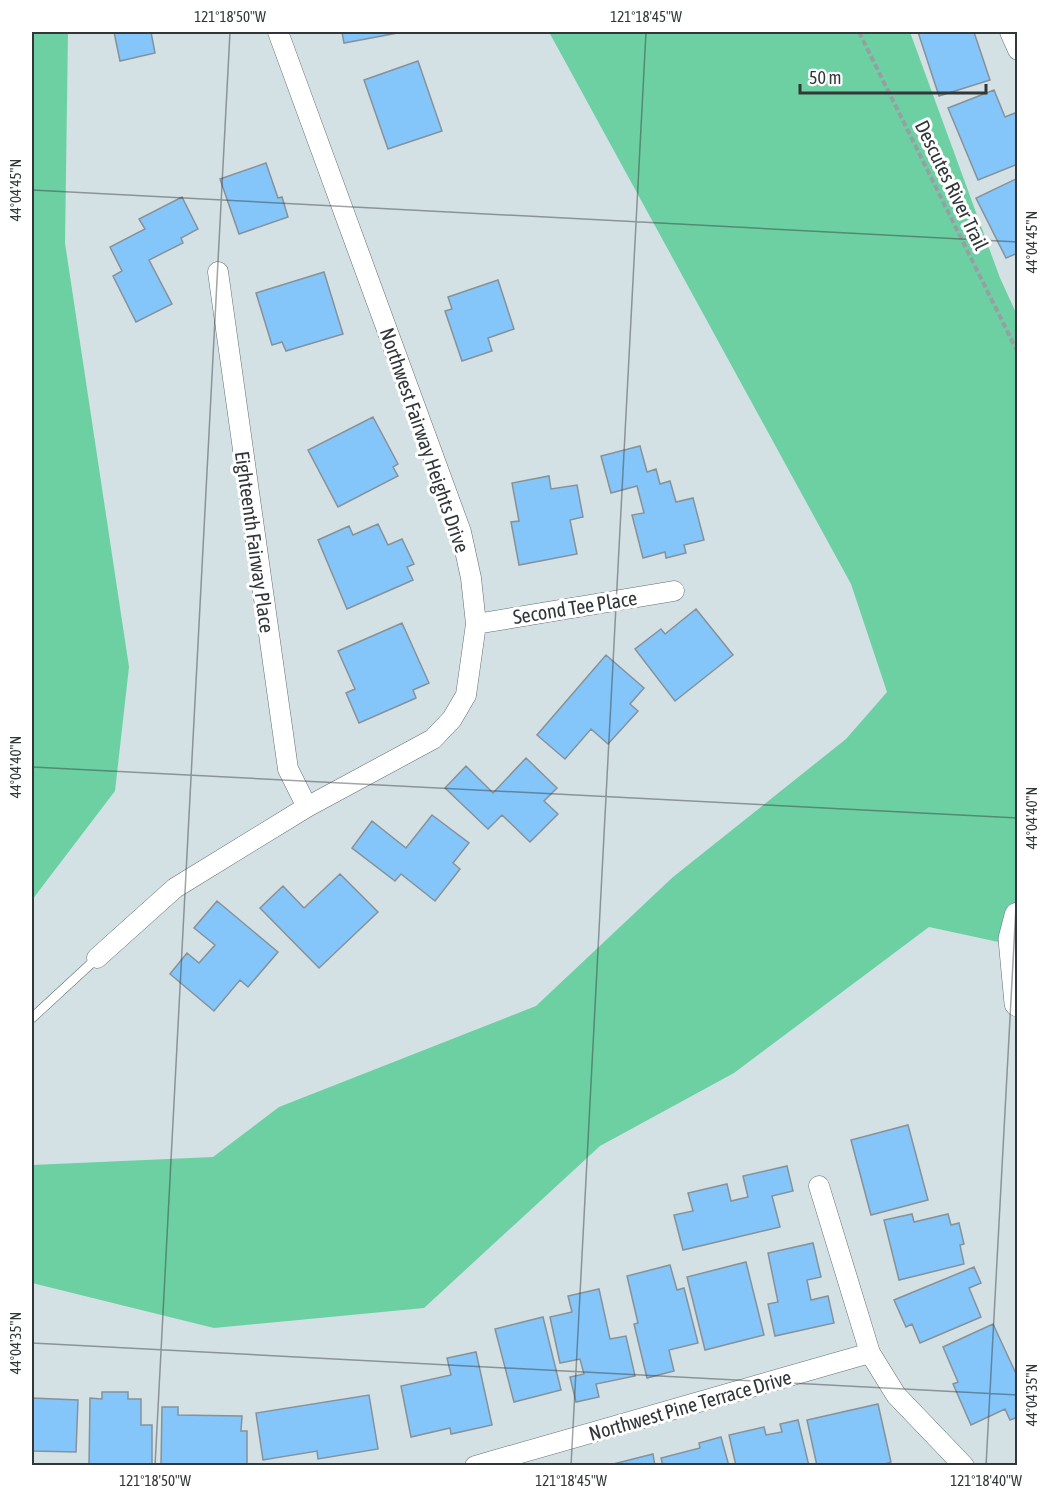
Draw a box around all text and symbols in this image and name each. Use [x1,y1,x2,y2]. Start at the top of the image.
text: 121°18'50"W [194,8,266,25]
text: 121°18'45"W [610,8,682,25]
scale bar [800,57,986,95]
text: 50 m [809,67,841,88]
street label: Descutes River Trail [911,116,994,254]
text: 44°04'45"N [7,159,24,221]
text: 44°04'45"N [1023,211,1040,273]
street label: Northwest Fairway Heights Drive [376,325,474,555]
street label: Eighteenth Fairway Place [231,450,279,634]
street label: Second Tee Place [511,586,639,628]
text: 44°04'40"N [7,736,24,798]
text: 44°04'40"N [1023,787,1040,849]
text: 44°04'35"N [7,1312,24,1374]
text: 44°04'35"N [1023,1364,1040,1426]
street label: Northwest Pine Terrace Drive [586,1365,794,1445]
text: 121°18'50"W [119,1472,191,1489]
text: 121°18'45"W [535,1472,607,1489]
text: 121°18'40"W [950,1472,1022,1489]

